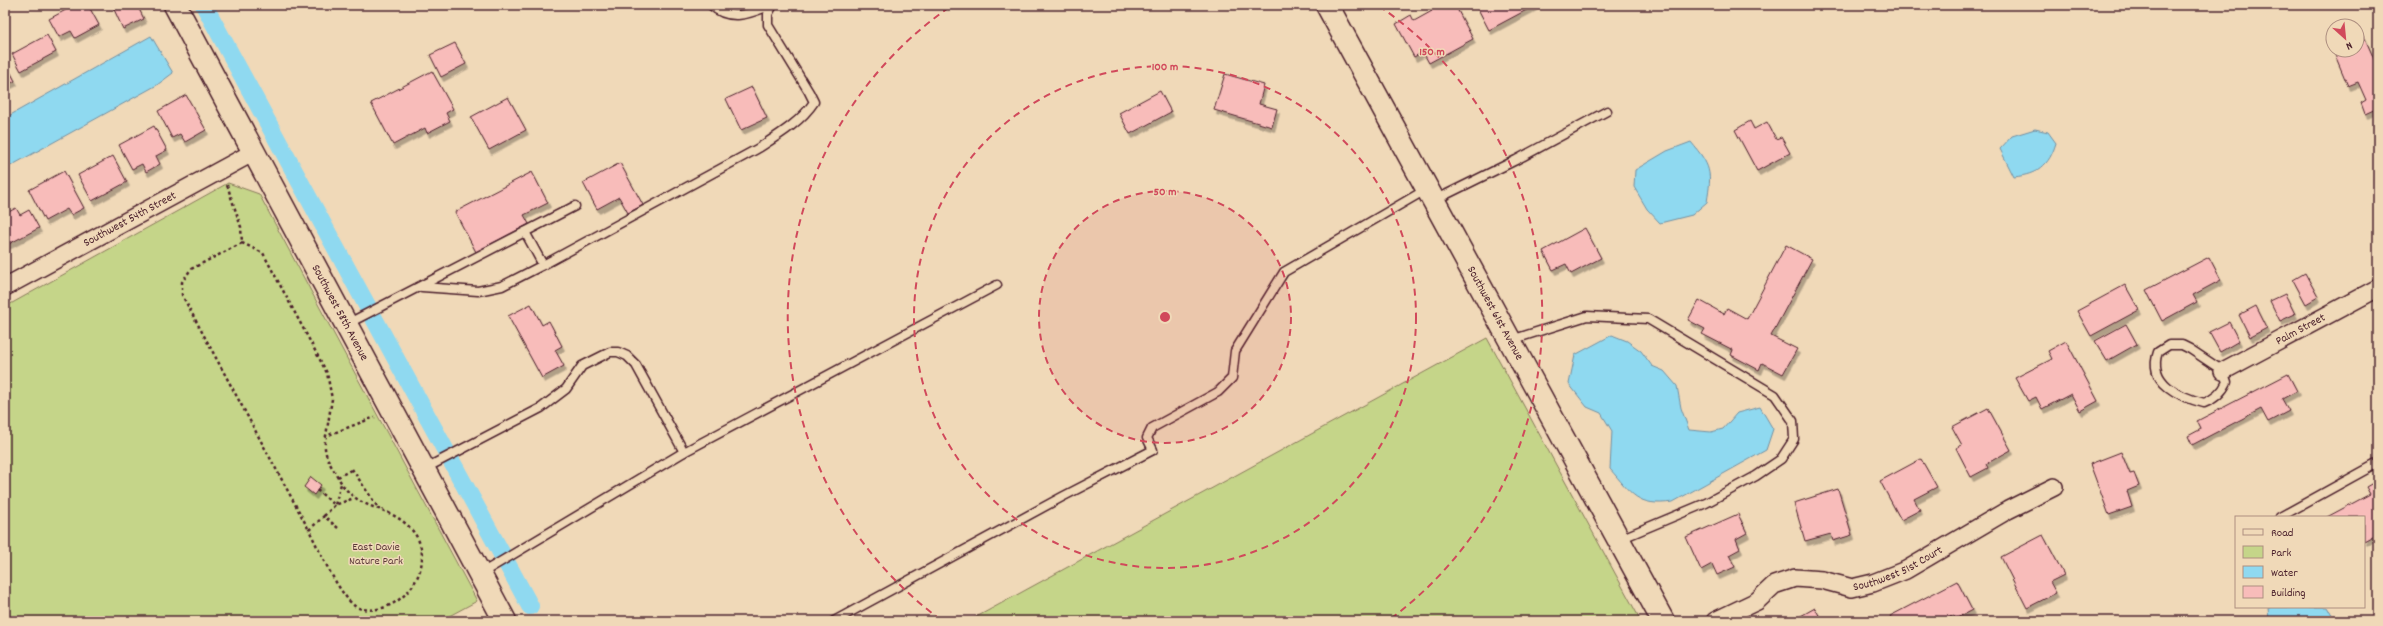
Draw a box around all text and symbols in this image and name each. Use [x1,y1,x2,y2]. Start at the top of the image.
north arrow [2325,18,2365,58]
text: N [2342,37,2355,54]
text: 150 m [1419,44,1445,61]
text: 100 m [1152,59,1178,76]
text: 50 m [1153,184,1177,201]
street label: Southwest 54th Street [80,187,180,251]
street label: Southwest 58th Avenue [307,261,373,364]
street label: Southwest 61st Avenue [1463,263,1528,363]
street label: Palm Street [2273,309,2329,350]
centre of rings [1158,310,1172,324]
legend [2235,516,2365,608]
text: Road [2271,525,2293,542]
park label: East Davie Nature Park [349,539,403,570]
street label: Southwest 51st Court [1851,541,1946,596]
text: Park [2271,545,2292,562]
text: Water [2271,565,2298,582]
text: Building [2271,585,2306,602]

